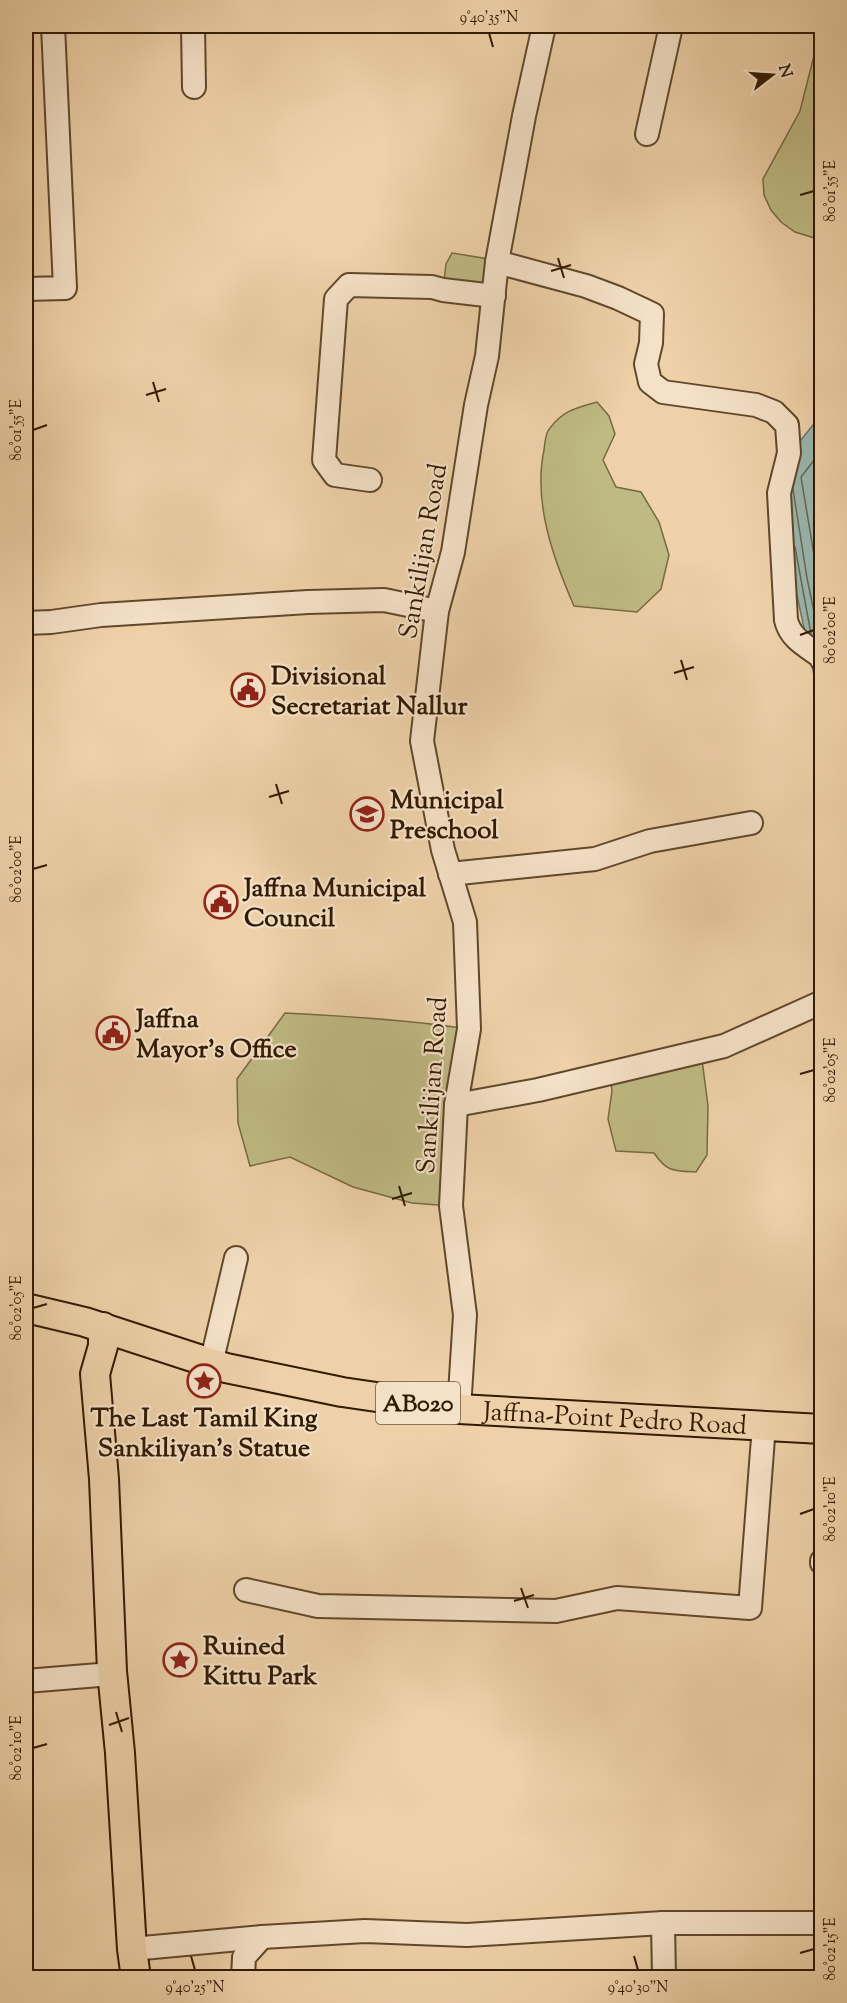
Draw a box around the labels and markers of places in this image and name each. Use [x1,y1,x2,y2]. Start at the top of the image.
place label: Divisional Secretariat Nallur [271,659,468,726]
public building icon: Divisional Secretariat Nallur [230,672,266,708]
place label: Municipal Preschool [390,783,505,850]
school or university icon: Municipal Preschool [349,796,385,832]
place label: Jaffna Municipal Council [242,871,427,938]
public building icon: Jaffna Municipal Council [203,884,239,920]
place label: Jaffna Mayor's Office [134,1002,297,1069]
public building icon: Jaffna Mayor's Office [95,1015,131,1051]
place icon: The Last Tamil King Sankiliyan's Statue [186,1363,222,1399]
place label: The Last Tamil King Sankiliyan's Statue [91,1401,318,1468]
place label: Ruined Kittu Park [203,1629,318,1696]
place icon: Ruined Kittu Park [162,1642,198,1678]

